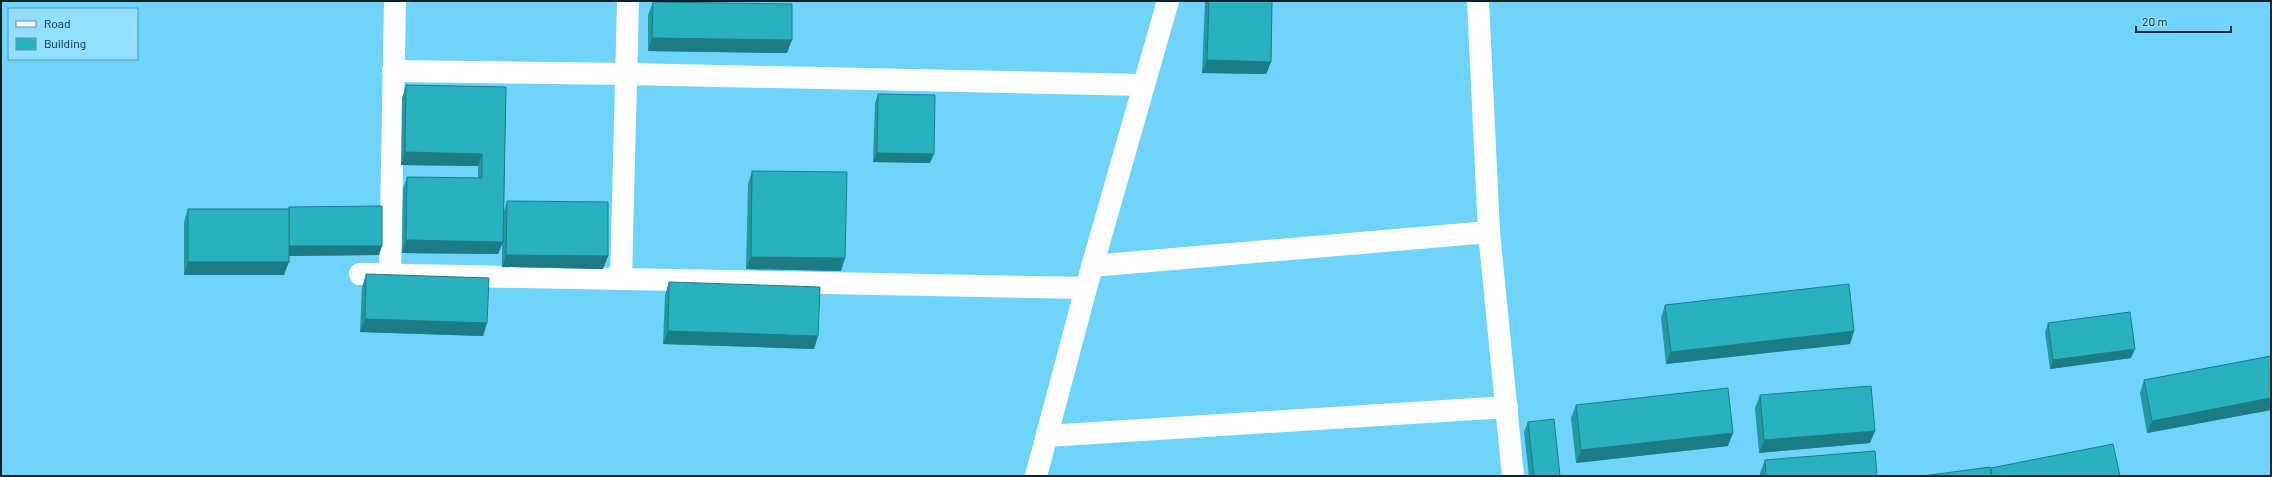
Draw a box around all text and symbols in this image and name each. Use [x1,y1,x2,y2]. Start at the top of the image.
legend [8,8,138,60]
scale bar [2136,8,2231,34]
text: 20 m [2142,14,2168,28]
text: Road [44,16,71,30]
text: Building [44,36,86,50]

